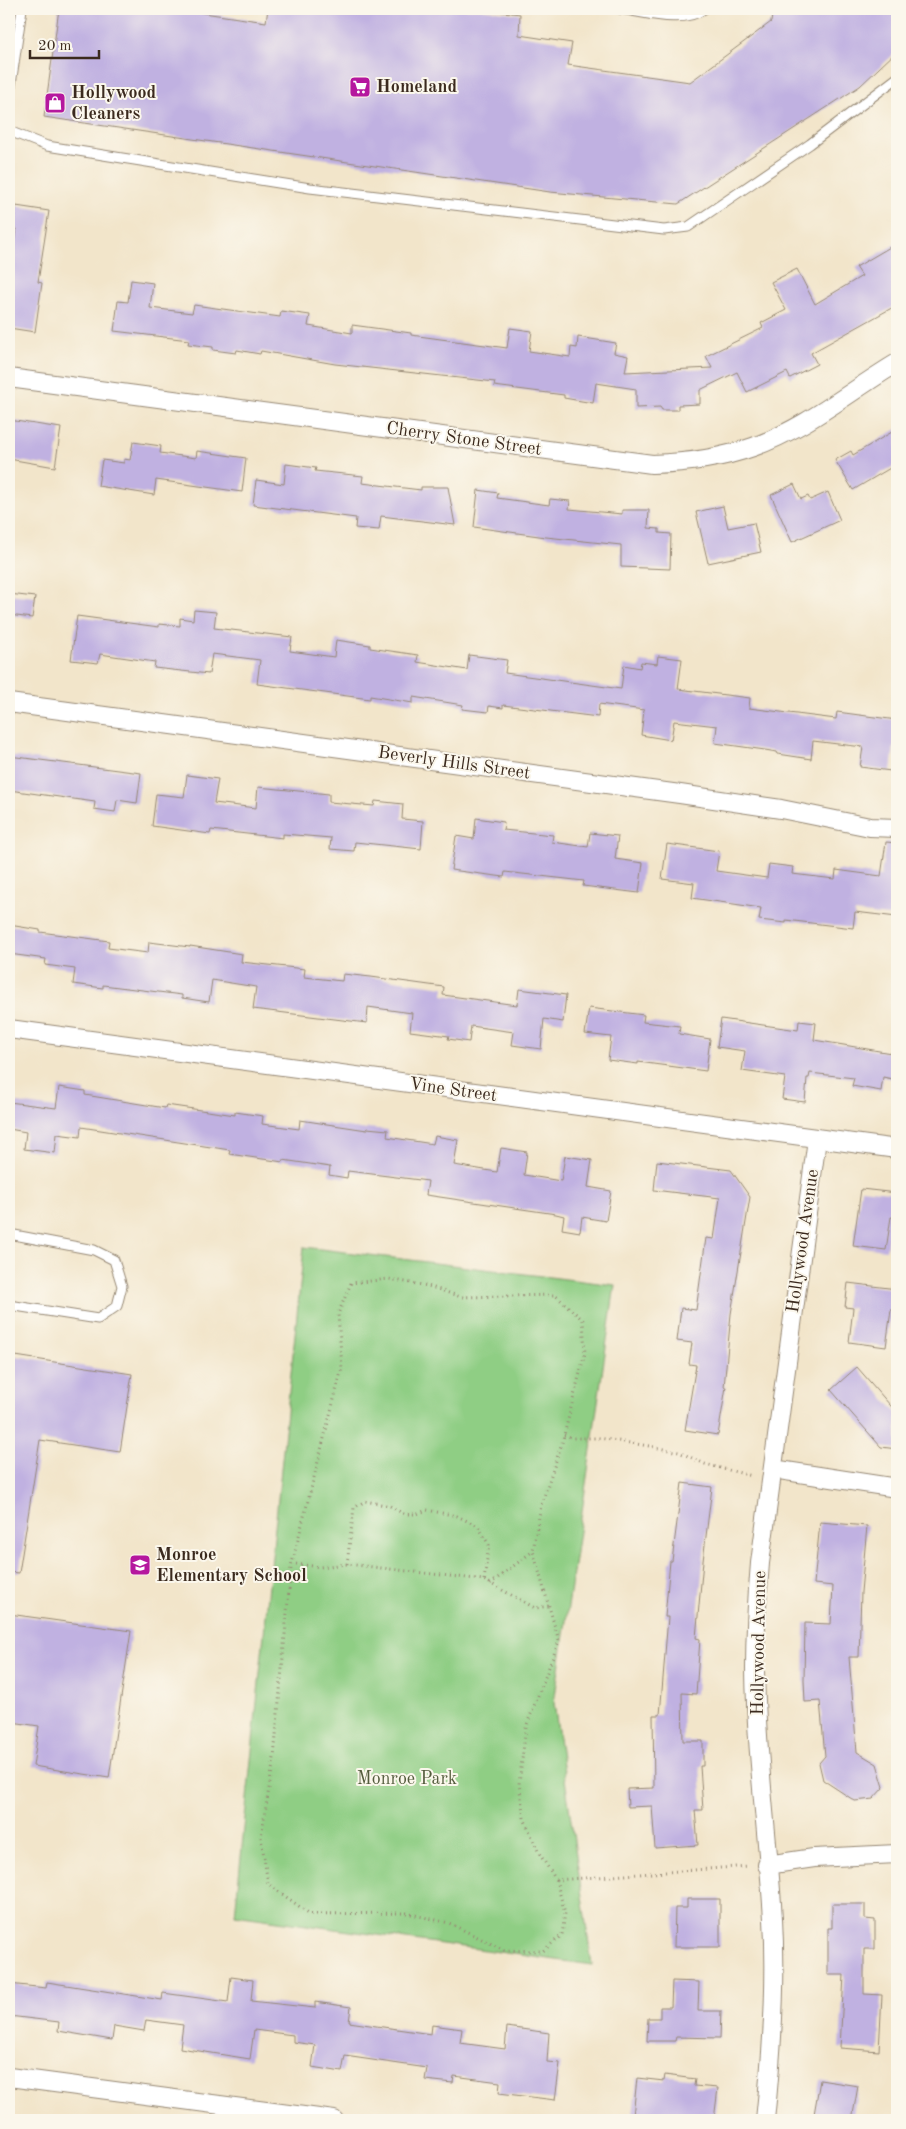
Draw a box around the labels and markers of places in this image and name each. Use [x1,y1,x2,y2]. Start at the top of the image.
supermarket icon: Homeland [348,75,372,99]
place label: Homeland [376,78,457,96]
place label: Hollywood Cleaners [71,84,157,123]
shop icon: Hollywood Cleaners [43,91,67,115]
place label: Monroe Elementary School [156,1546,307,1585]
school or university icon: Monroe Elementary School [128,1553,152,1577]

